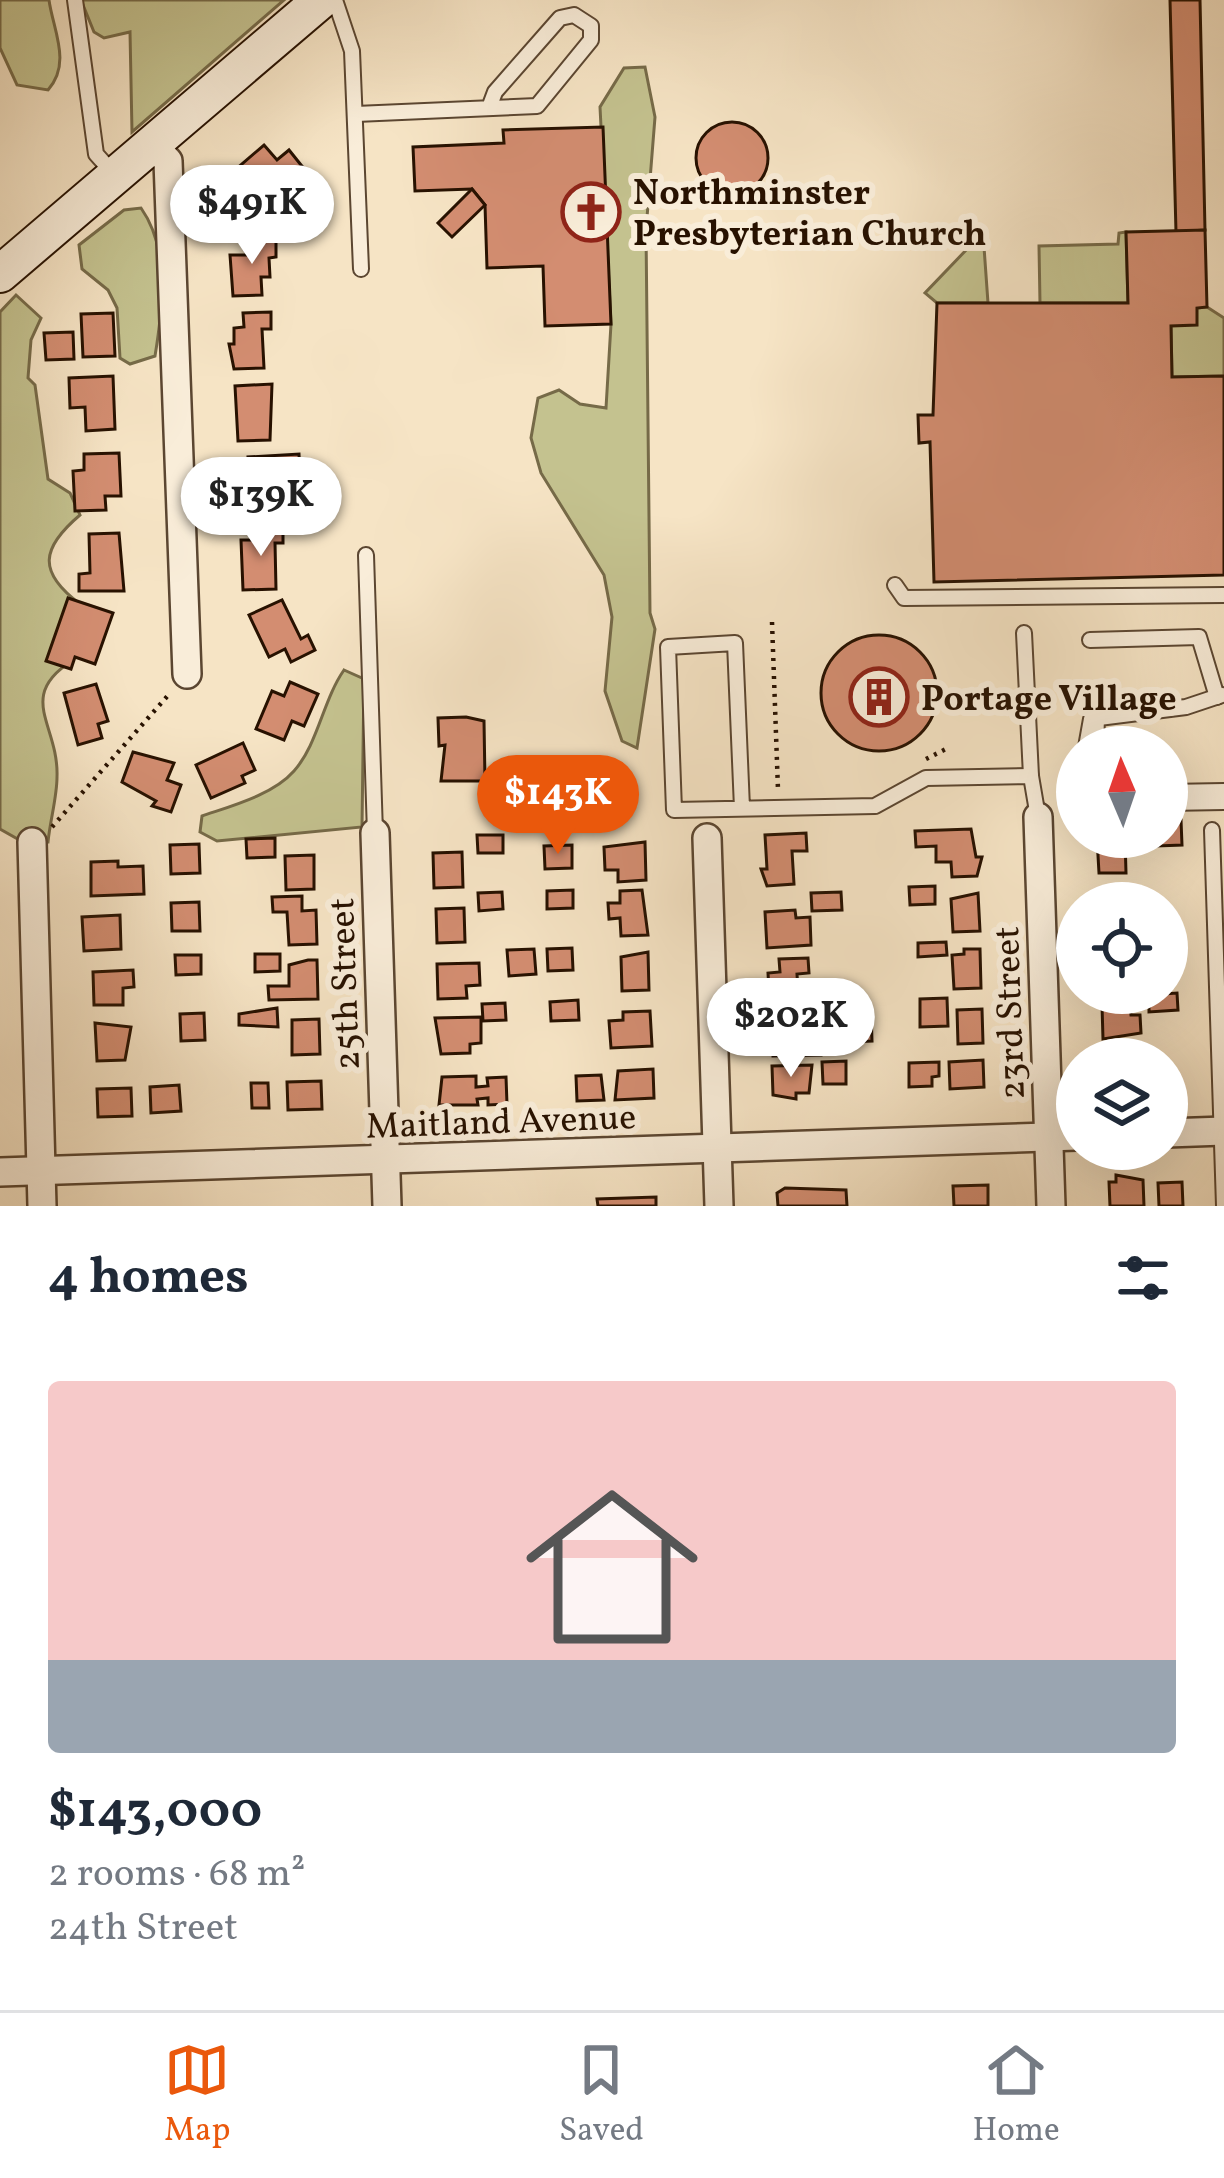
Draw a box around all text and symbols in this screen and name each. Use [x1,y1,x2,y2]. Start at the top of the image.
pin: $491K [168,165,336,267]
place label: Northminster Presbyterian Church [633,170,986,261]
text: $491K [197,177,307,231]
church icon: Northminster Presbyterian Church [560,181,622,243]
pin: $139K [177,457,345,559]
text: $139K [208,469,314,523]
building icon: Portage Village [848,666,910,728]
place label: Portage Village [921,676,1177,726]
north arrow [1056,726,1188,858]
map controls [1056,726,1188,1170]
pin: $143K [474,755,642,857]
text: $143K [504,767,612,821]
button: locate [1056,882,1188,1014]
street label: 25th Street [319,897,375,1071]
street label: 23rd Street [984,925,1040,1101]
pin: $202K [707,978,875,1080]
text: $202K [734,990,848,1044]
button: layers [1056,1038,1188,1170]
street label: Maitland Avenue [365,1094,637,1154]
text: 4 homes [48,1243,249,1314]
icon: filters [1110,1245,1176,1311]
icon: home [504,1459,720,1675]
text: $143,000 [48,1777,262,1848]
text: 2 rooms · 68 m² [48,1848,305,1902]
text: 24th Street [48,1902,238,1956]
tab: Map [164,2037,230,2155]
tab: Saved [559,2037,644,2155]
tab: Home [972,2037,1060,2155]

